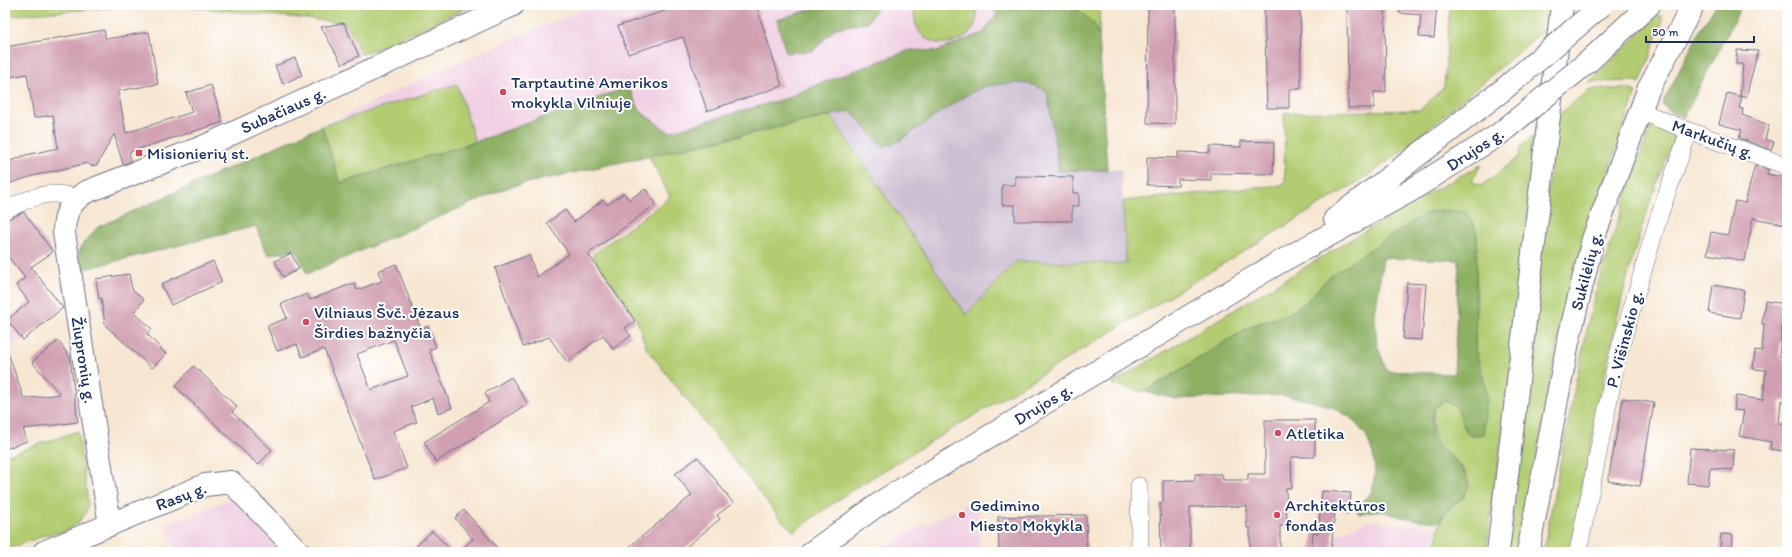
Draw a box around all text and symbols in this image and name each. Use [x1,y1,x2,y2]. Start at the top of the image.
scale bar [1646,18,1754,44]
text: 50 m [1652,25,1678,39]
place label: Tarptautinė Amerikos mokykla Vilniuje [511,72,668,112]
street label: Subačiaus g. [237,82,329,138]
marker: Tarptautinė Amerikos mokykla Vilniuje [498,87,508,97]
street label: Markučių g. [1669,115,1757,163]
street label: Drujos g. [1442,123,1508,175]
place label: Misionierių st. [147,143,249,163]
marker: Misionierių st. [134,148,144,158]
street label: Sukilėlių g. [1566,230,1606,312]
street label: P. Višinskio g. [1601,288,1647,390]
place label: Vilniaus Švč. Jėzaus Širdies bažnyčia [314,302,459,342]
street label: Žiupronių g. [67,315,101,405]
marker: Vilniaus Švč. Jėzaus Širdies bažnyčia [301,317,311,327]
street label: Drujos g. [1010,379,1076,429]
place label: Atletika [1286,423,1345,443]
marker: Atletika [1273,428,1283,438]
street label: Rasų g. [153,477,209,515]
place label: Gedimino Miesto Mokykla [970,495,1083,535]
place label: Architektūros fondas [1285,495,1386,535]
marker: Gedimino Miesto Mokykla [957,510,967,520]
marker: Architektūros fondas [1272,510,1282,520]

